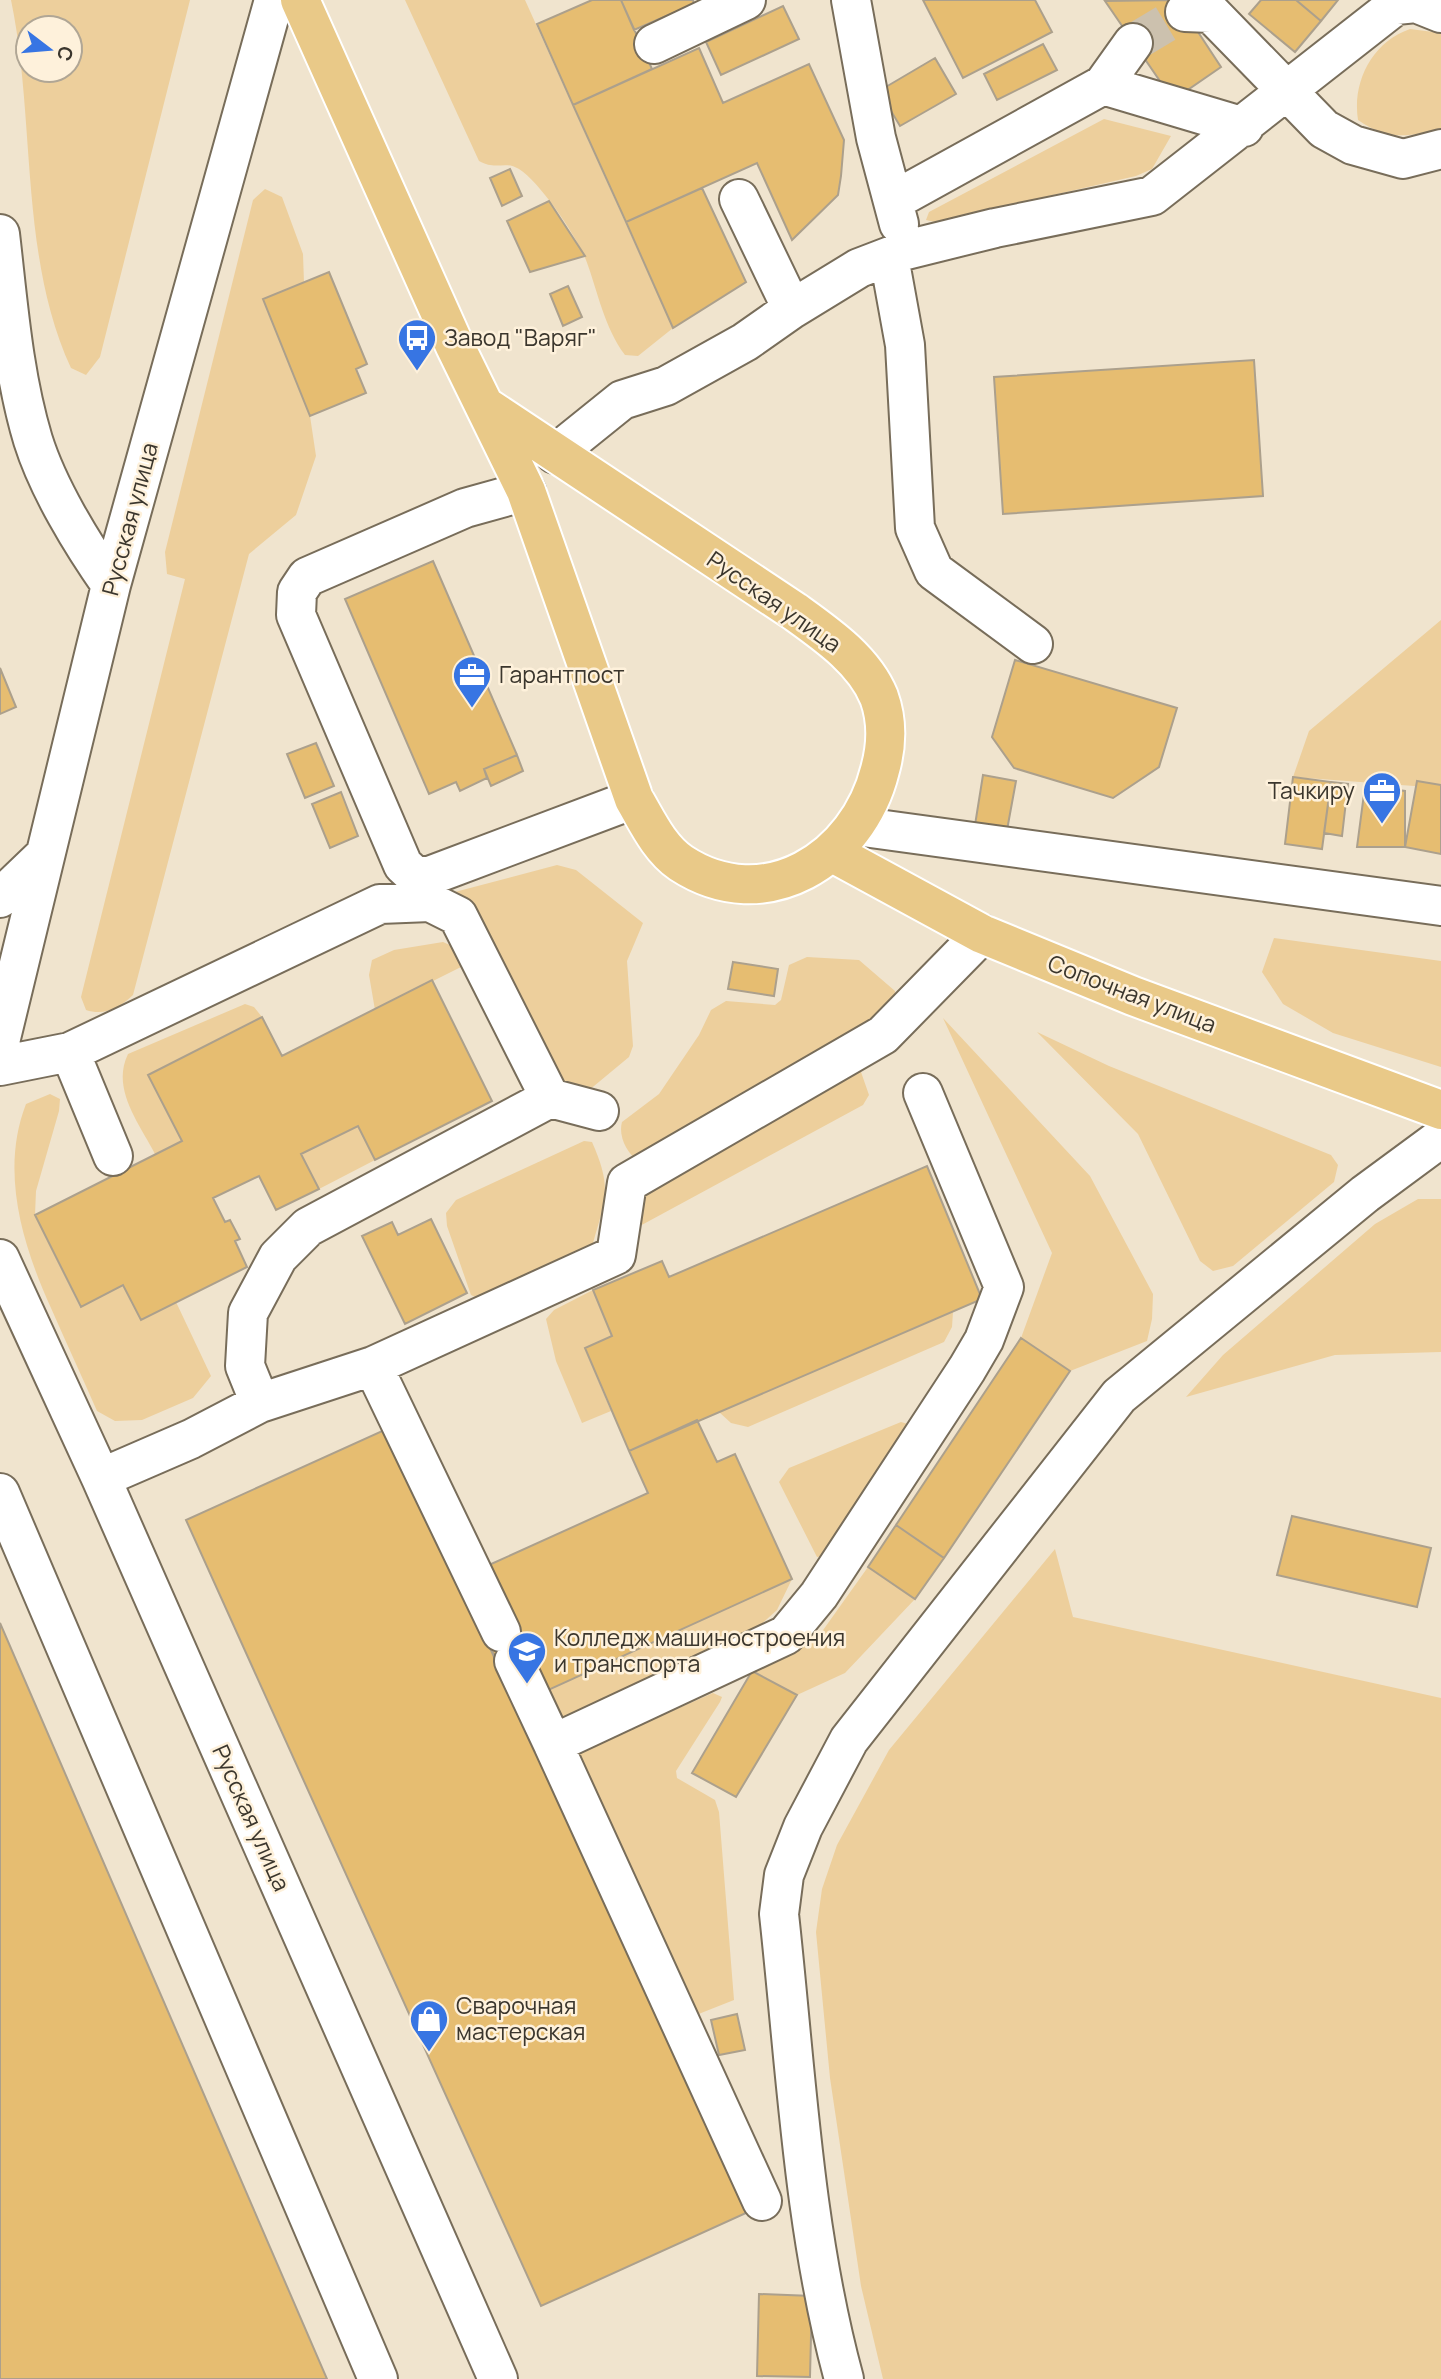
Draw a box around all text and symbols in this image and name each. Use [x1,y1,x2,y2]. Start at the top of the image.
north arrow [14,14,84,84]
text: С [51,43,80,64]
bus stop icon: Завод "Варяг" [396,317,438,372]
place label: Завод "Варяг" [444,321,597,353]
street label: Русская улица [93,439,165,599]
street label: Русская улица [701,543,848,659]
office icon: Гарантпост [451,654,493,709]
place label: Гарантпост [499,658,625,690]
office icon: Тачкиру [1361,770,1403,825]
place label: Тачкиру [1268,774,1355,806]
street label: Сопочная улица [1044,946,1221,1040]
place label: Колледж машиностроения и транспорта [554,1621,845,1679]
school or university icon: Колледж машиностроения и транспорта [506,1630,548,1685]
street label: Русская улица [205,1739,298,1896]
place label: Сварочная мастерская [456,1989,585,2047]
shop icon: Сварочная мастерская [408,1998,450,2053]

